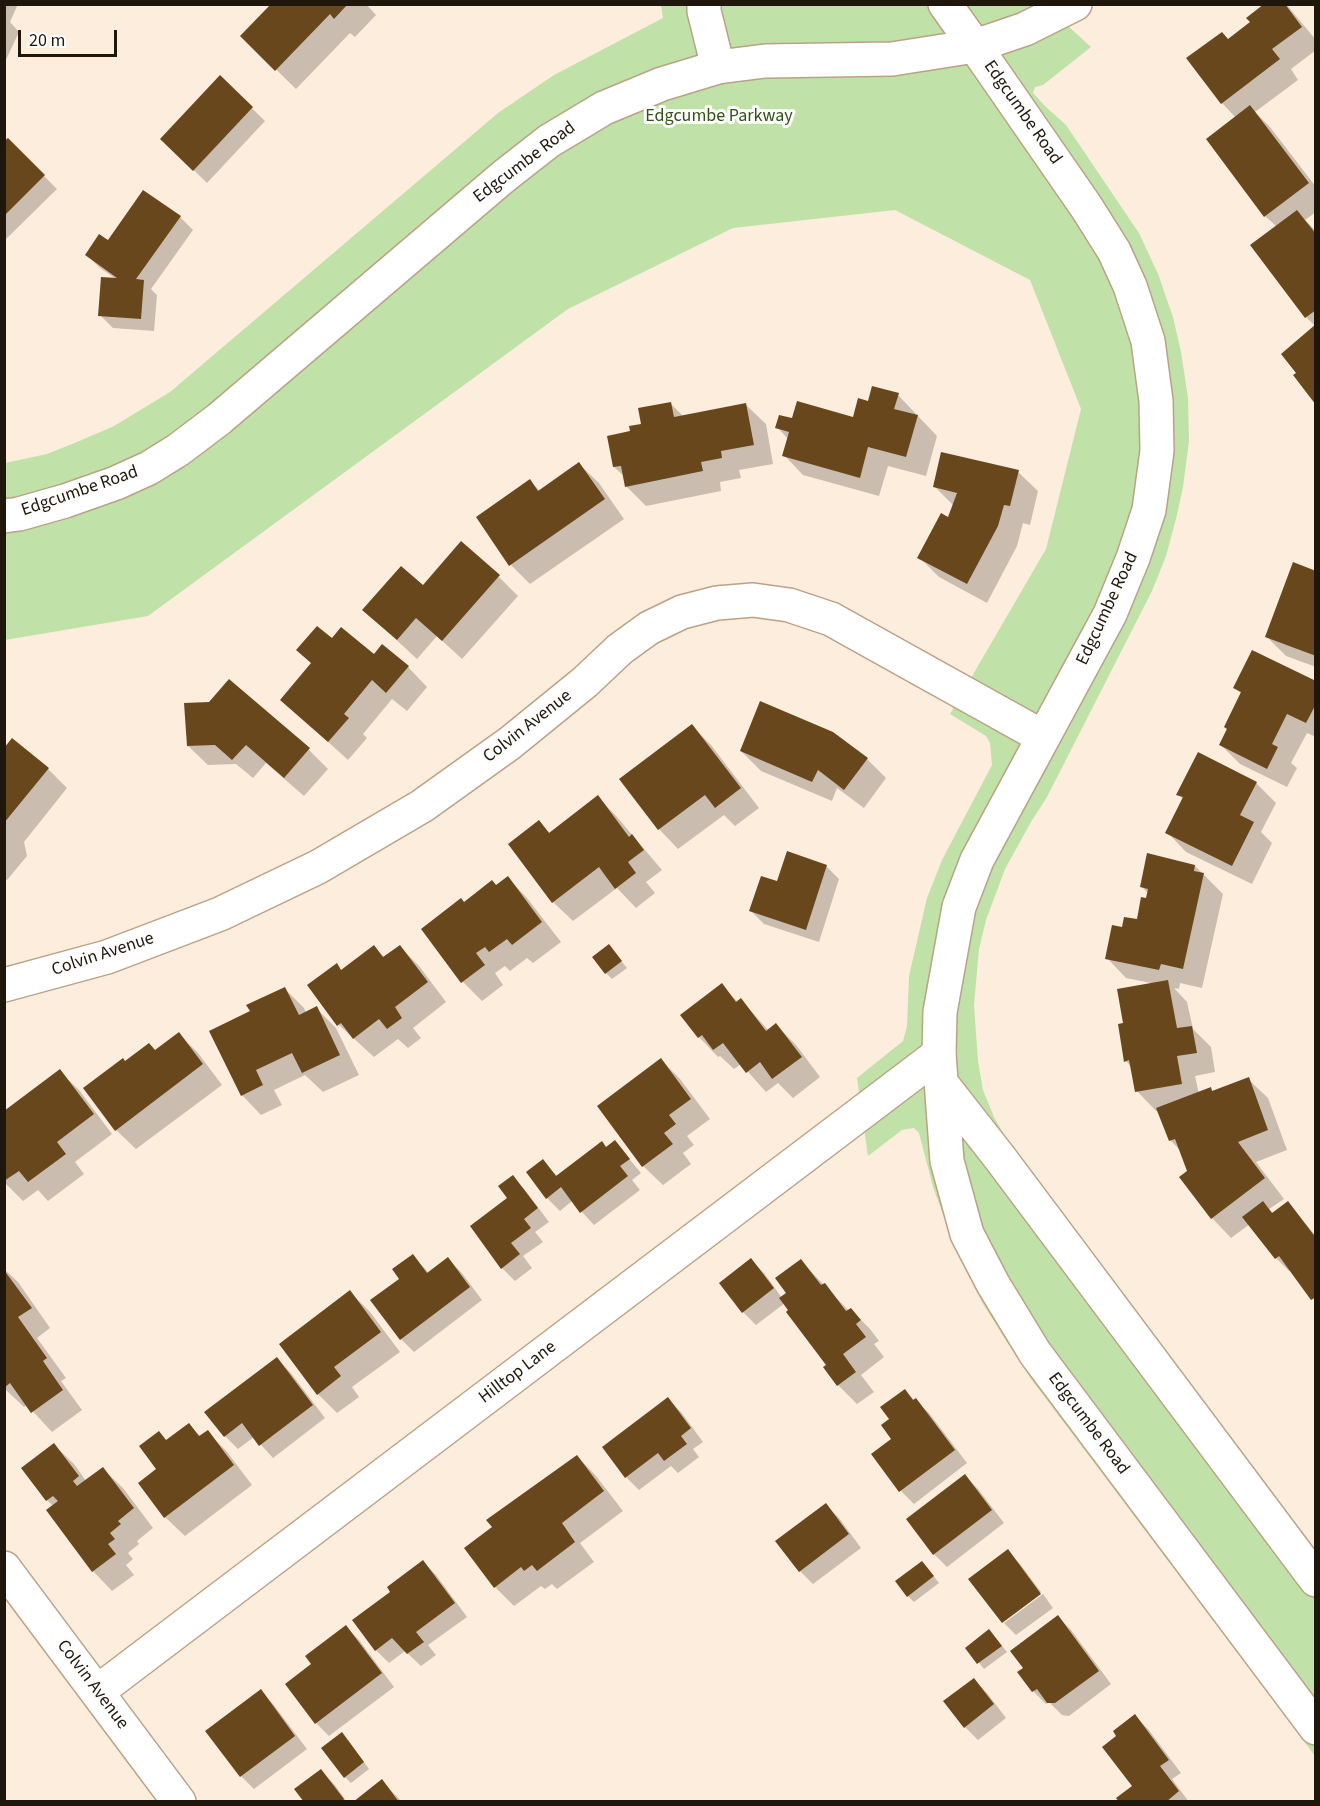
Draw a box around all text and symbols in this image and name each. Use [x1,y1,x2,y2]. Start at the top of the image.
scale bar [21,18,120,56]
text: 20 m [29,28,65,53]
street label: Edgcumbe Road [978,57,1066,169]
park label: Edgcumbe Parkway [645,106,793,128]
street label: Edgcumbe Road [470,118,580,208]
street label: Edgcumbe Road [19,462,141,522]
street label: Edgcumbe Road [1072,549,1144,669]
street label: Colvin Avenue [479,686,577,768]
street label: Colvin Avenue [49,928,157,982]
street label: Hilltop Lane [475,1337,561,1409]
street label: Edgcumbe Road [1043,1369,1133,1479]
street label: Colvin Avenue [51,1636,133,1734]

